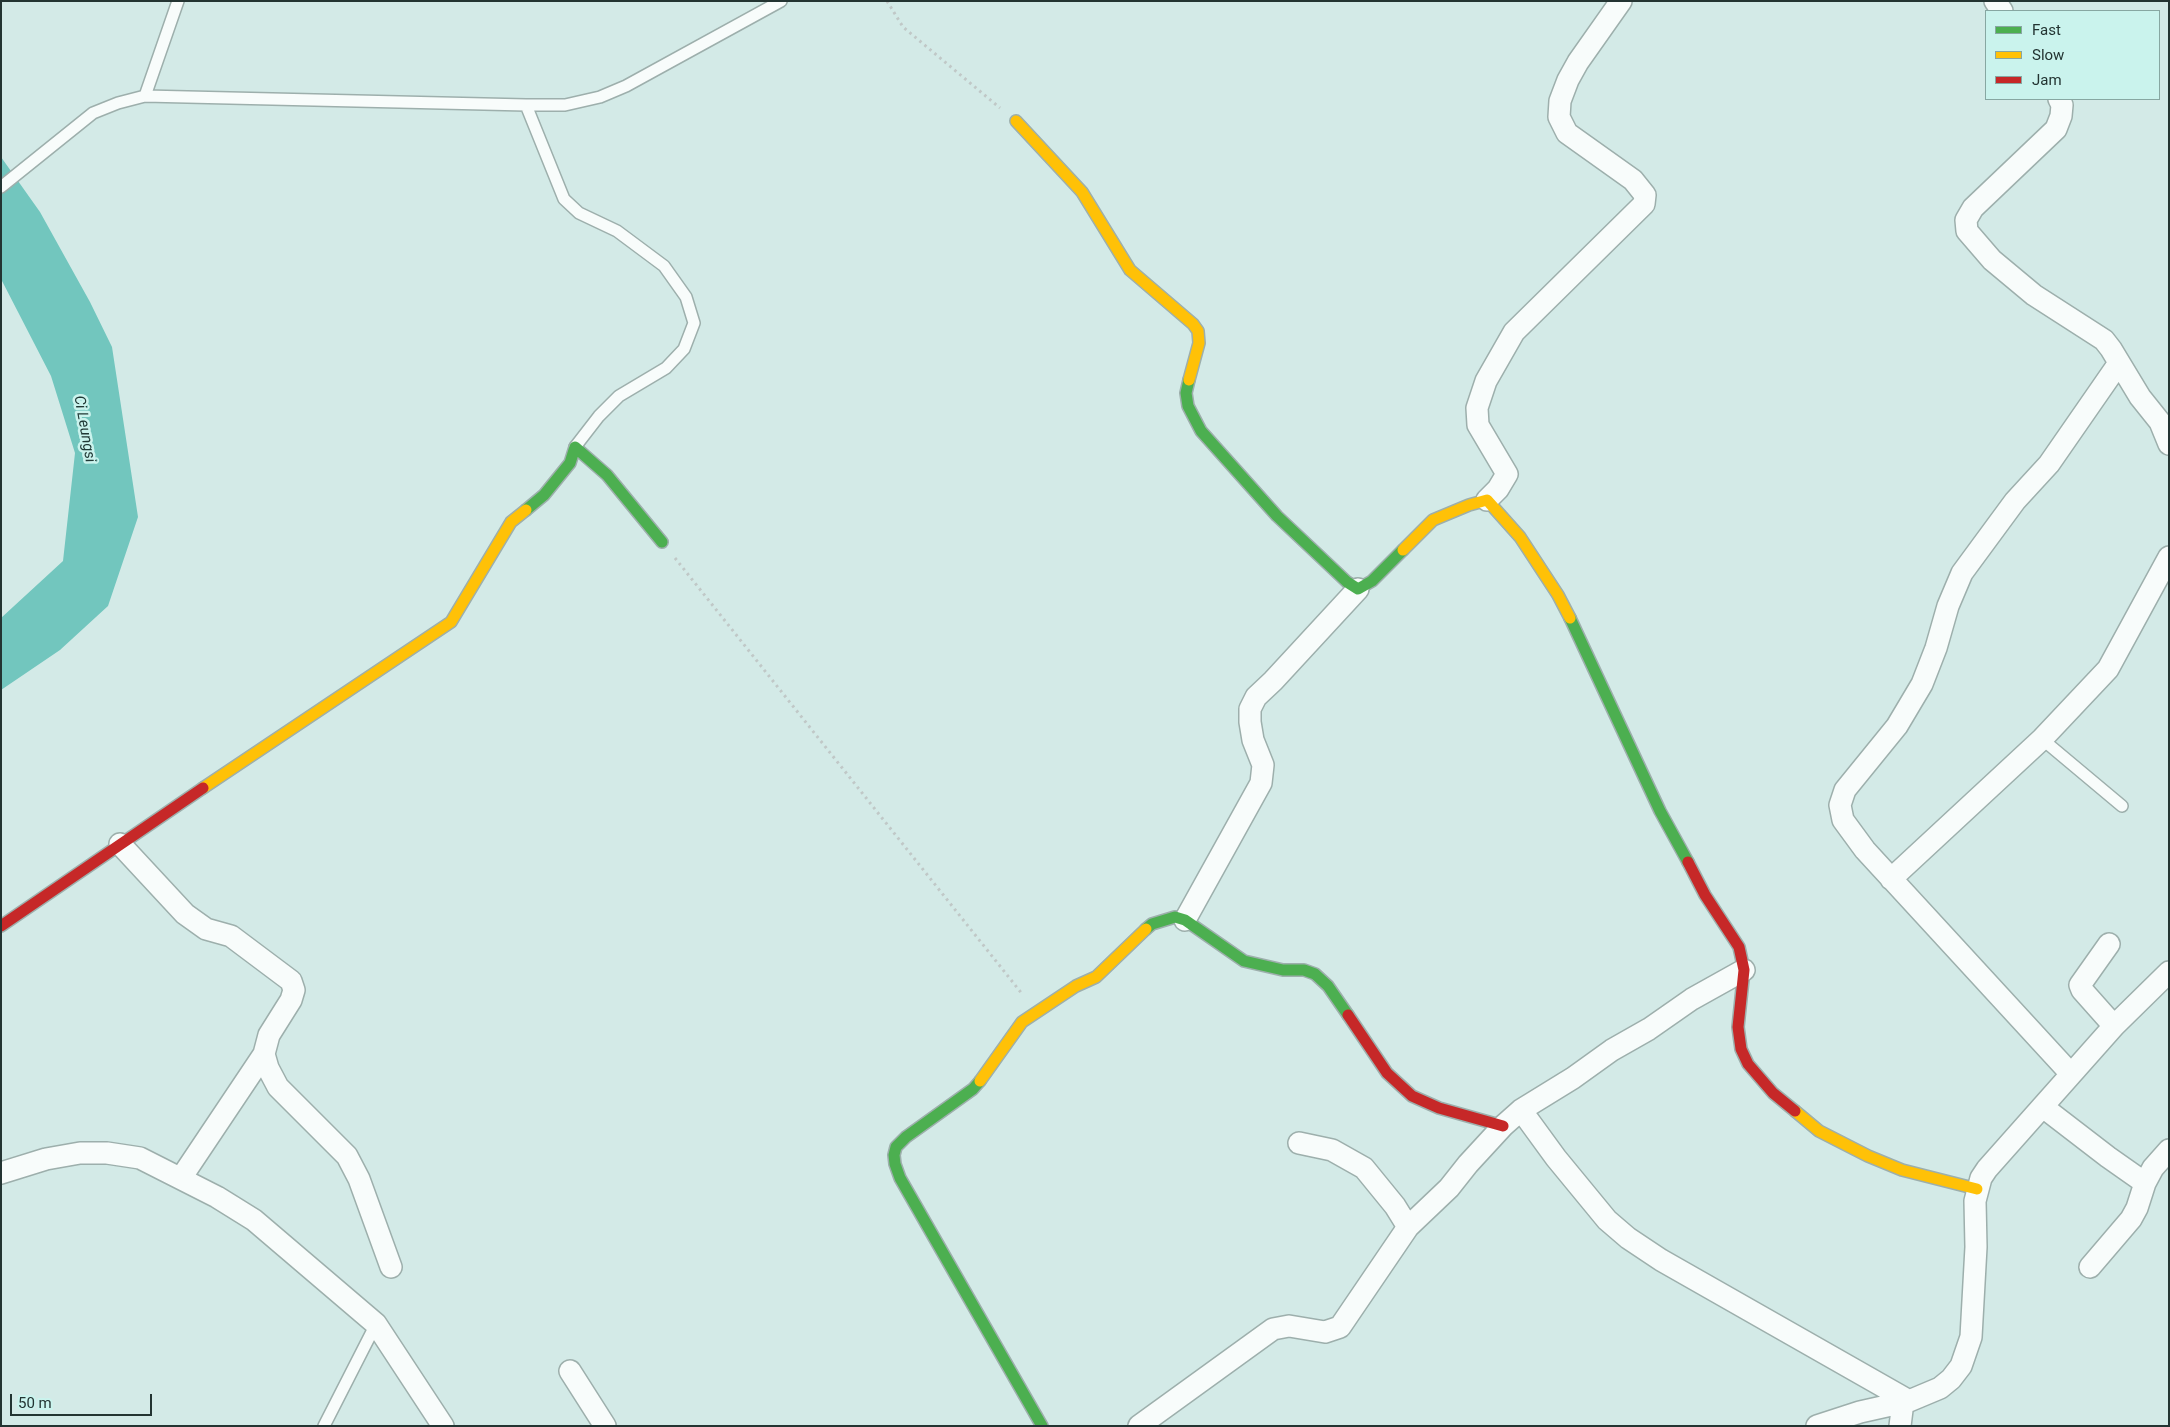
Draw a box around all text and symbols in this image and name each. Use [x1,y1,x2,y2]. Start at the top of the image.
legend [1985,10,2160,100]
text: Fast [2032,21,2061,39]
text: Slow [2032,46,2064,64]
text: Jam [2032,71,2062,89]
water label: Ci Leungsi [69,394,99,464]
scale bar [12,1384,155,1416]
text: 50 m [18,1394,52,1412]

